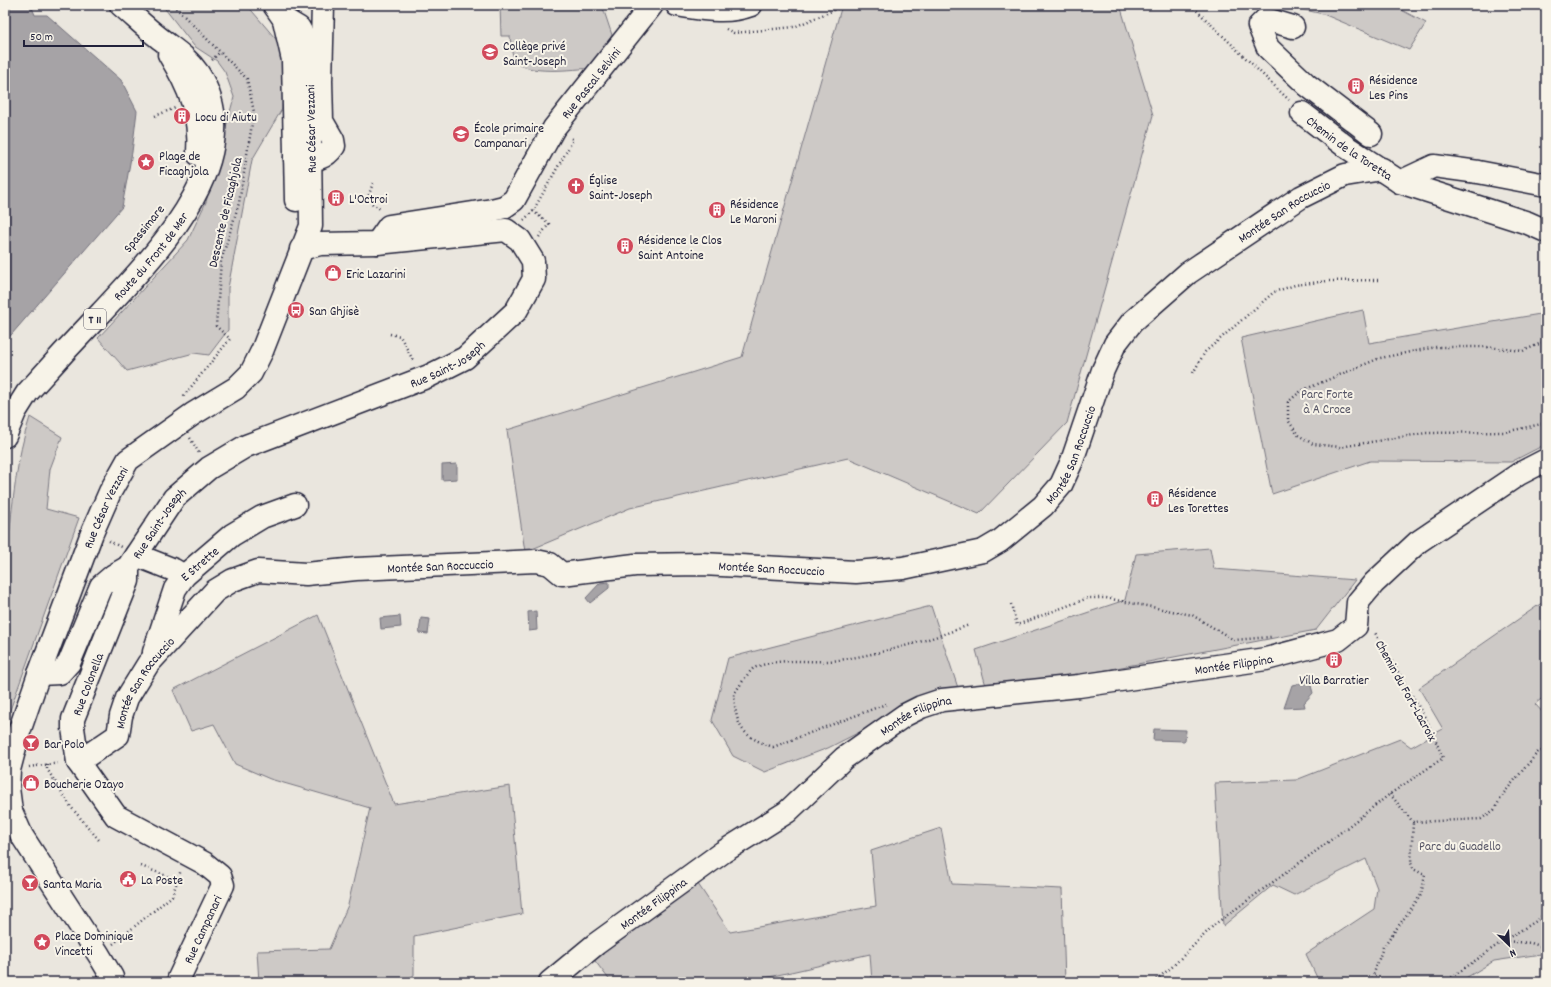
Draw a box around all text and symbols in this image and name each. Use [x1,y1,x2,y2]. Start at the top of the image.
scale bar [24,22,143,48]
text: 50 m [30,29,53,46]
place label: Collège privé Saint-Joseph [503,38,566,72]
school or university icon: Collège privé Saint-Joseph [480,42,500,62]
street label: Rue Pascal Selvini [558,44,627,124]
place label: Résidence Les Pins [1369,72,1418,106]
building icon: Résidence Les Pins [1346,76,1366,96]
street label: Rue César Vezzani [302,84,323,173]
building icon: Locu di Aiutu [172,106,192,126]
place label: Locu di Aiutu [195,109,257,128]
street label: Chemin de la Toretta [1301,112,1396,187]
place label: École primaire Campanari [474,120,544,154]
school or university icon: École primaire Campanari [451,124,471,144]
place label: Plage de Ficaghjola [159,148,209,182]
place icon: Plage de Ficaghjola [136,152,156,172]
street label: Descente de Ficaghjola [205,155,249,270]
place label: Église Saint-Joseph [589,172,652,206]
church icon: Église Saint-Joseph [566,176,586,196]
street label: Montée San Roccuccio [1235,177,1335,249]
building icon: L'Octroi [326,188,346,208]
place label: L'Octroi [349,191,388,210]
place label: Résidence Le Maroni [730,196,779,230]
building icon: Résidence Le Maroni [707,200,727,220]
street label: Spassimare [120,201,170,258]
street label: Route du Front de Mer [110,209,194,306]
place label: Résidence le Clos Saint Antoine [638,232,722,266]
building icon: Résidence le Clos Saint Antoine [615,236,635,256]
shop icon: Eric Lazarini [323,263,343,283]
place label: Eric Lazarini [346,266,406,285]
bus stop icon: San Ghjisè [286,300,306,320]
place label: San Ghjisè [309,303,360,322]
road number: T 11 [84,309,106,329]
street label: Rue Saint-Joseph [408,337,491,394]
park label: Parc Forte à A Croce [1301,386,1353,420]
street label: Montée San Roccuccio [1042,403,1102,509]
street label: Rue César Vezzani [80,463,135,552]
street label: Rue Saint-Joseph [129,484,192,564]
place label: Résidence Les Torettes [1168,485,1229,519]
building icon: Résidence Les Torettes [1145,489,1165,509]
street label: E Strette [177,543,224,587]
street label: Montée San Roccuccio [387,556,494,580]
street label: Montée San Roccuccio [718,558,825,582]
street label: Montée San Roccuccio [112,634,180,730]
street label: Chemin du Fort-Lacroix [1369,637,1441,745]
street label: Rue Colonella [69,650,110,719]
street label: Montée Filippina [1194,650,1276,681]
building icon: Villa Barratier [1324,650,1344,670]
place label: Villa Barratier [1299,672,1369,691]
street label: Montée Filippina [877,692,953,742]
bar icon: Bar Polo [21,733,41,753]
place label: Bar Polo [44,736,85,755]
shop icon: Boucherie Ozayo [21,773,41,793]
place label: Boucherie Ozayo [44,776,124,795]
park label: Parc du Guadello [1419,838,1501,857]
public building icon: La Poste [118,869,138,889]
place label: La Poste [141,872,183,891]
bar icon: Santa Maria [20,873,40,893]
street label: Montée Filippina [617,873,693,936]
place label: Santa Maria [43,876,103,895]
street label: Rue Campanari [180,892,229,967]
north arrow [1489,925,1529,965]
place label: Place Dominique Vincetti [55,928,134,962]
place icon: Place Dominique Vincetti [32,932,52,952]
text: N [1506,944,1518,961]

